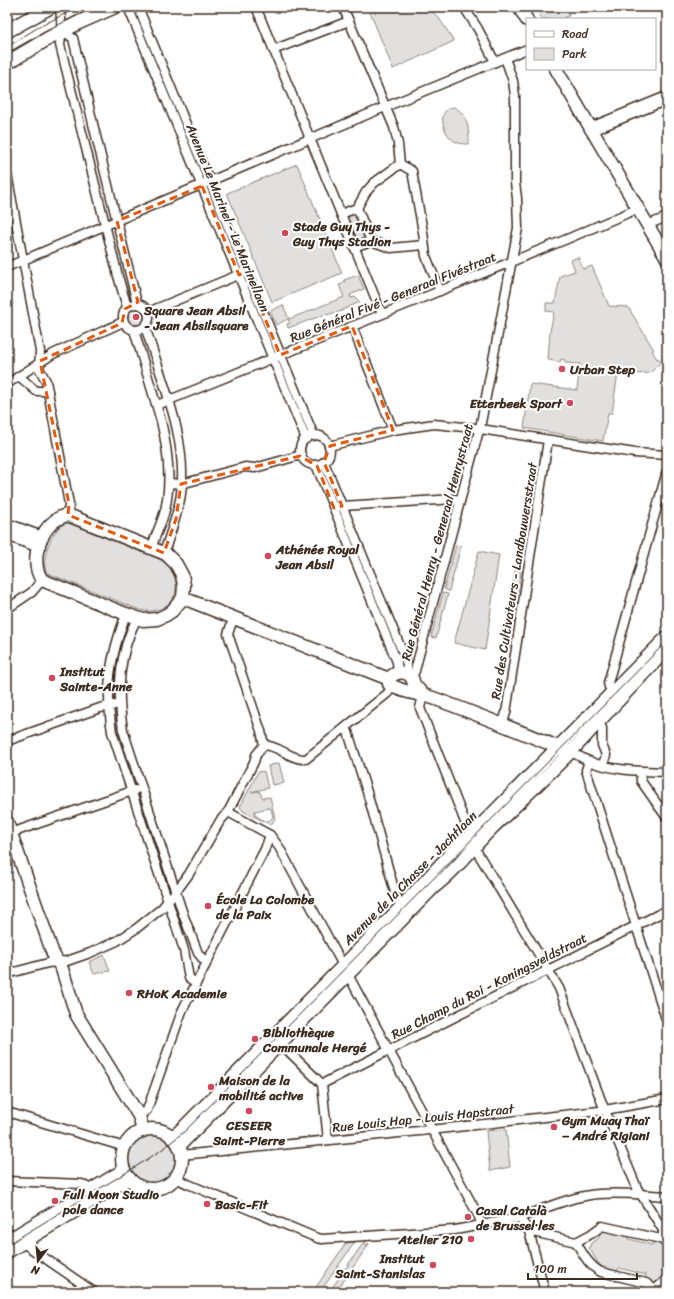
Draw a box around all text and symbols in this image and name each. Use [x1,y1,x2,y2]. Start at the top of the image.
legend [526,18,656,70]
text: Road [562,23,589,45]
text: Park [562,43,587,65]
street label: Avenue Le Marinel - Le Marinellaan [179,119,276,316]
place label: Stade Guy Thys - Guy Thys Stadion [292,215,392,253]
marker: Stade Guy Thys - Guy Thys Stadion [280,228,290,238]
street label: Rue Général Fivé - Generaal Fivéstraat [286,245,500,349]
place label: Square Jean Absil - Jean Absilsquare [143,299,249,337]
marker: Square Jean Absil - Jean Absilsquare [131,312,141,322]
place label: Urban Step [570,358,635,381]
marker: Urban Step [557,364,567,374]
place label: Etterbeek Sport [470,392,563,415]
marker: Etterbeek Sport [565,398,575,408]
street label: Rue Général Henry - Generaal Henrystraat [394,421,480,663]
street label: Rue des Cultivateurs - Landbouwersstraat [484,460,544,701]
place label: Athénée Royal Jean Absil [275,538,360,576]
marker: Athénée Royal Jean Absil [263,551,273,561]
place label: Institut Sainte-Anne [59,660,133,698]
marker: Institut Sainte-Anne [47,673,57,683]
street label: Avenue de la Chasse - Jachtlaan [337,805,483,951]
place label: École La Colombe de la Paix [216,888,315,926]
marker: École La Colombe de la Paix [203,901,213,911]
street label: Rue Champ du Roi - Koningsveldstraat [387,926,591,1046]
place label: RHoK Academie [136,982,227,1005]
marker: RHoK Academie [124,988,134,998]
place label: Bibliothèque Communale Hergé [262,1021,367,1059]
marker: Bibliothèque Communale Hergé [250,1034,260,1044]
place label: Maison de la mobilité active [218,1069,304,1107]
marker: Maison de la mobilité active [206,1082,216,1092]
street label: Rue Louis Hap - Louis Hapstraat [331,1097,516,1139]
marker: CESEER Saint-Pierre [244,1106,254,1116]
place label: Gym Muay Thaï – André Rigiani [561,1109,651,1147]
place label: CESEER Saint-Pierre [212,1114,285,1152]
marker: Gym Muay Thaï – André Rigiani [549,1122,559,1132]
place label: Full Moon Studio pole dance [62,1183,159,1221]
place label: Basic-Fit [215,1193,268,1216]
marker: Full Moon Studio pole dance [50,1196,60,1206]
marker: Basic-Fit [202,1199,212,1209]
place label: Casal Català de Brussel·les [475,1199,556,1237]
marker: Casal Català de Brussel·les [463,1212,473,1222]
place label: Atelier 210 [398,1228,463,1251]
marker: Atelier 210 [466,1234,476,1244]
north arrow [18,1241,58,1281]
place label: Institut Saint-Stanislas [334,1247,426,1285]
scale bar [528,1255,637,1281]
text: 100 m [534,1258,567,1280]
text: N [29,1260,43,1281]
marker: Institut Saint-Stanislas [428,1260,438,1270]

